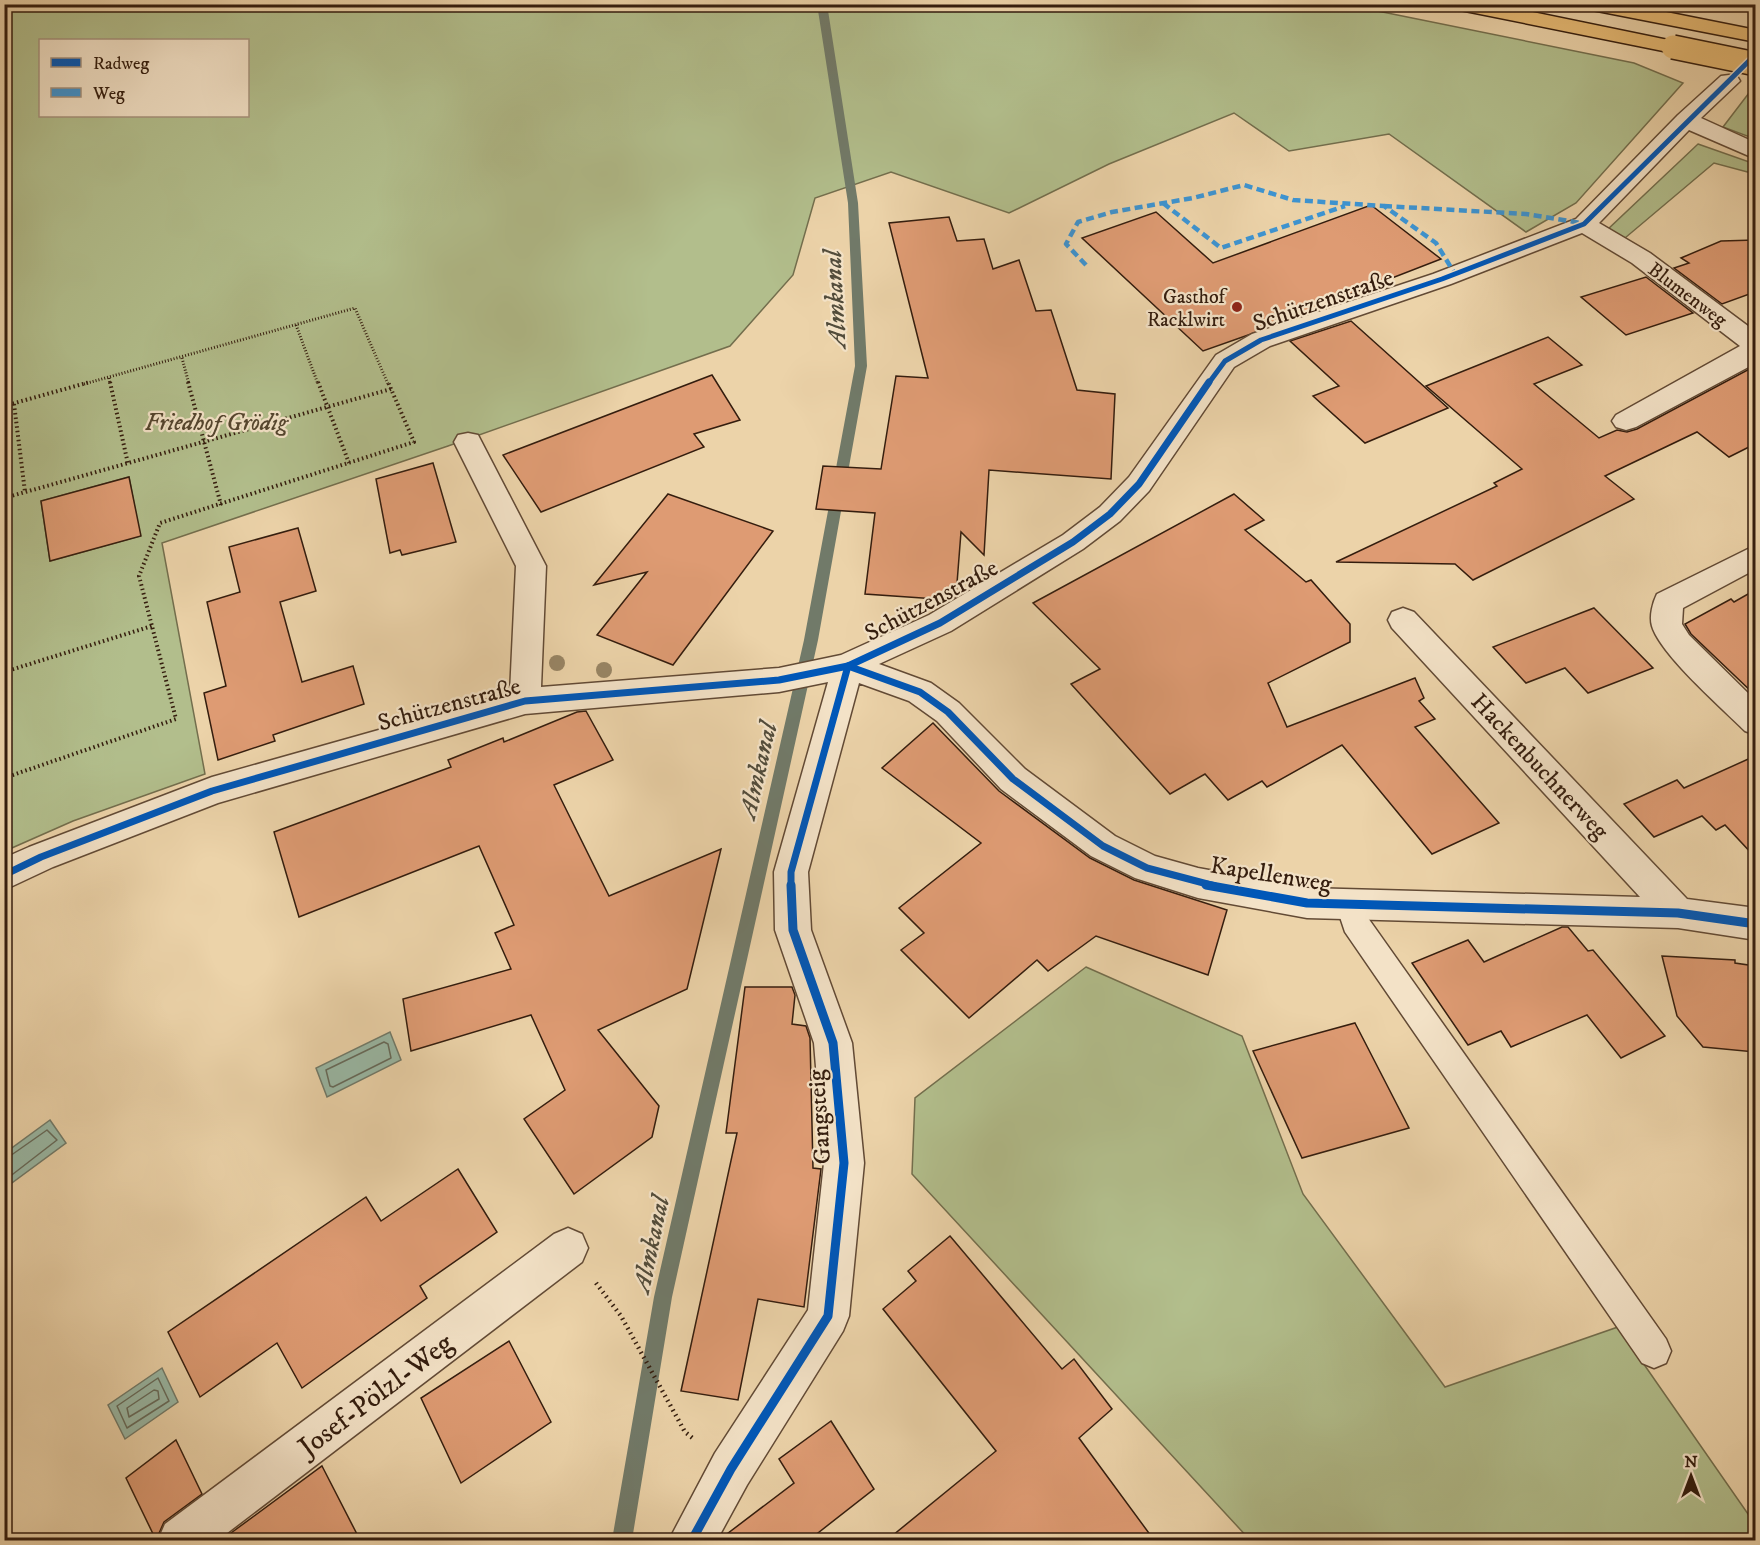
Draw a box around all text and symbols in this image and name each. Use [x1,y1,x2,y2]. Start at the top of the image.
legend [39,39,249,117]
text: Radweg [93,53,149,75]
text: Weg [92,83,125,105]
water label: Almkanal [816,246,855,352]
street label: Blumenweg [1643,257,1732,333]
street label: Schützenstraße [1249,263,1398,339]
place label: Gasthof Racklwirt [1147,285,1229,333]
marker: Gasthof Racklwirt [1230,300,1244,314]
park label: Friedhof Grödig [145,408,290,438]
street label: Schützenstraße [860,553,1003,649]
street label: Schützenstraße [374,671,524,738]
street label: Hackenbuchnerweg [1464,687,1615,846]
water label: Almkanal [731,716,786,825]
street label: Kapellenweg [1208,851,1334,899]
street label: Gangsteig [802,1068,838,1165]
water label: Almkanal [625,1190,678,1298]
street label: Josef-Pölzl-Weg [289,1325,460,1467]
north arrow [1661,1446,1721,1506]
text: N [1684,1452,1698,1472]

